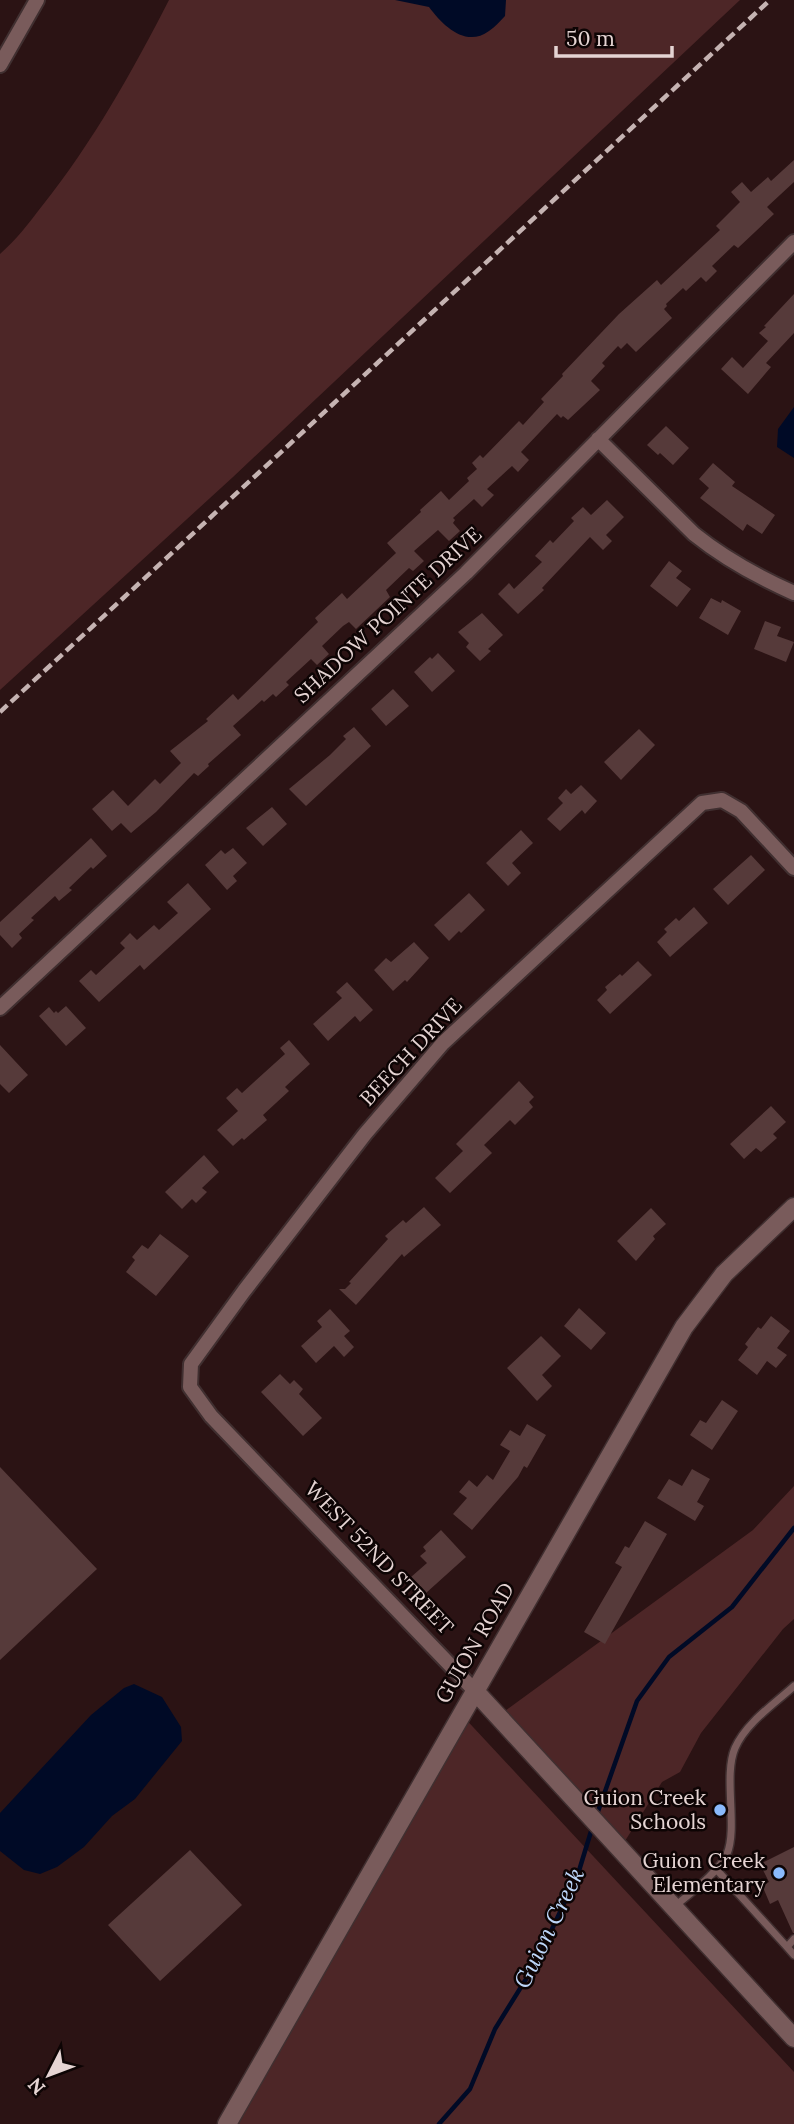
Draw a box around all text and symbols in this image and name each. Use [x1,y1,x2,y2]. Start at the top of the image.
scale bar [556,14,672,58]
text: 50 m [566,25,615,52]
street label: SHADOW POINTE DRIVE [288,521,487,709]
street label: BEECH DRIVE [354,992,468,1111]
street label: WEST 52ND STREET [299,1475,460,1640]
street label: GUION ROAD [429,1578,520,1708]
place label: Guion Creek Schools [583,1784,707,1835]
marker: Guion Creek Schools [712,1802,728,1818]
place label: Guion Creek Elementary [642,1847,766,1898]
water label: Guion Creek [507,1863,590,1993]
marker: Guion Creek Elementary [771,1865,787,1881]
north arrow [14,2040,84,2110]
text: N [22,2073,50,2100]

